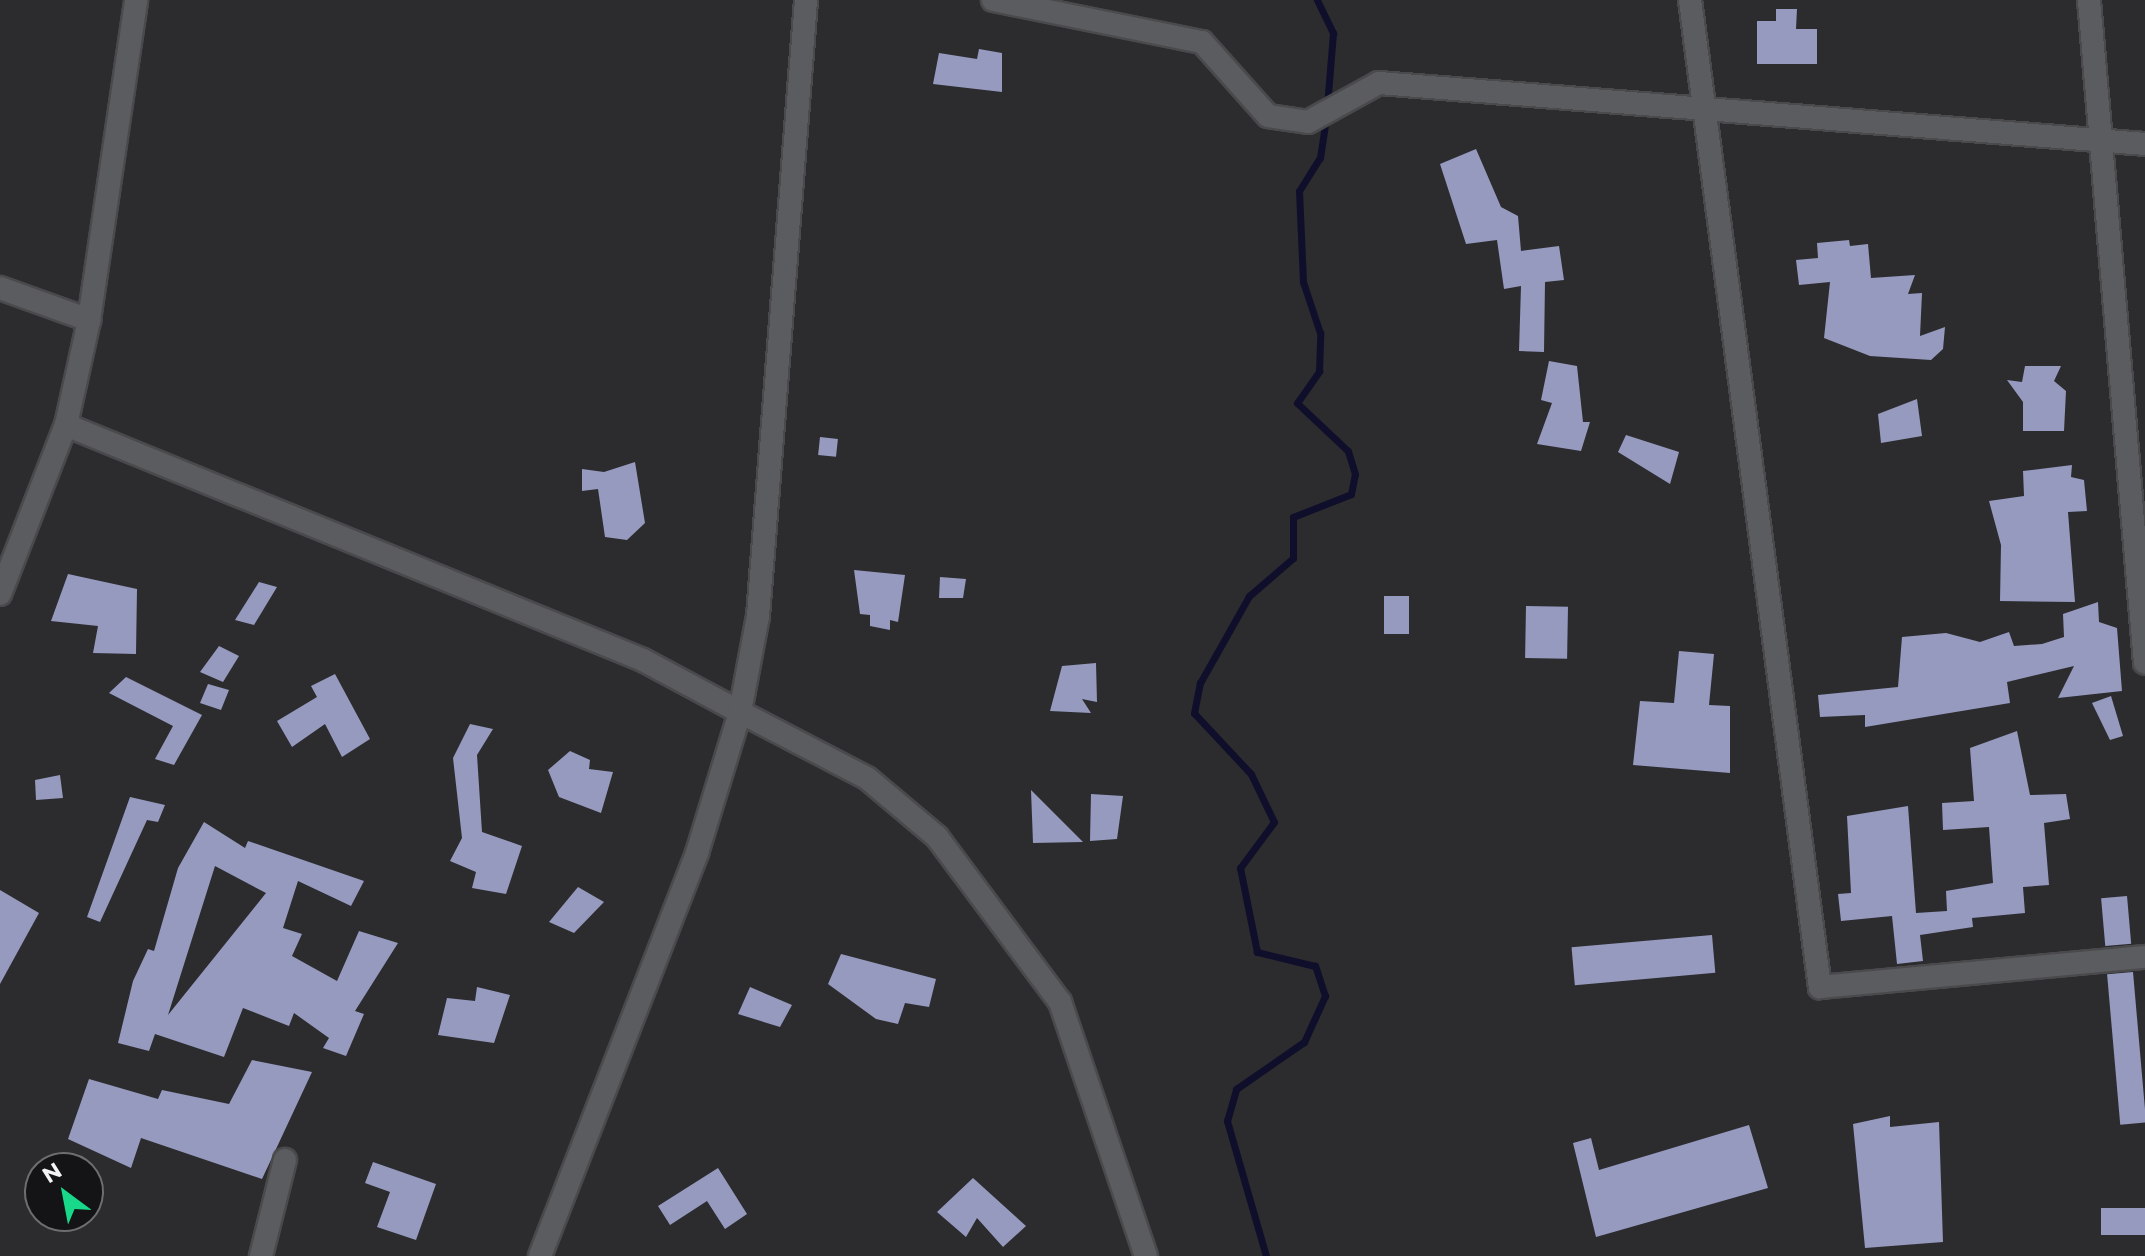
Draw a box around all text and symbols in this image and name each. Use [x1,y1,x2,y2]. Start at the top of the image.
north arrow [24,1152,104,1232]
text: N [37,1157,67,1189]

